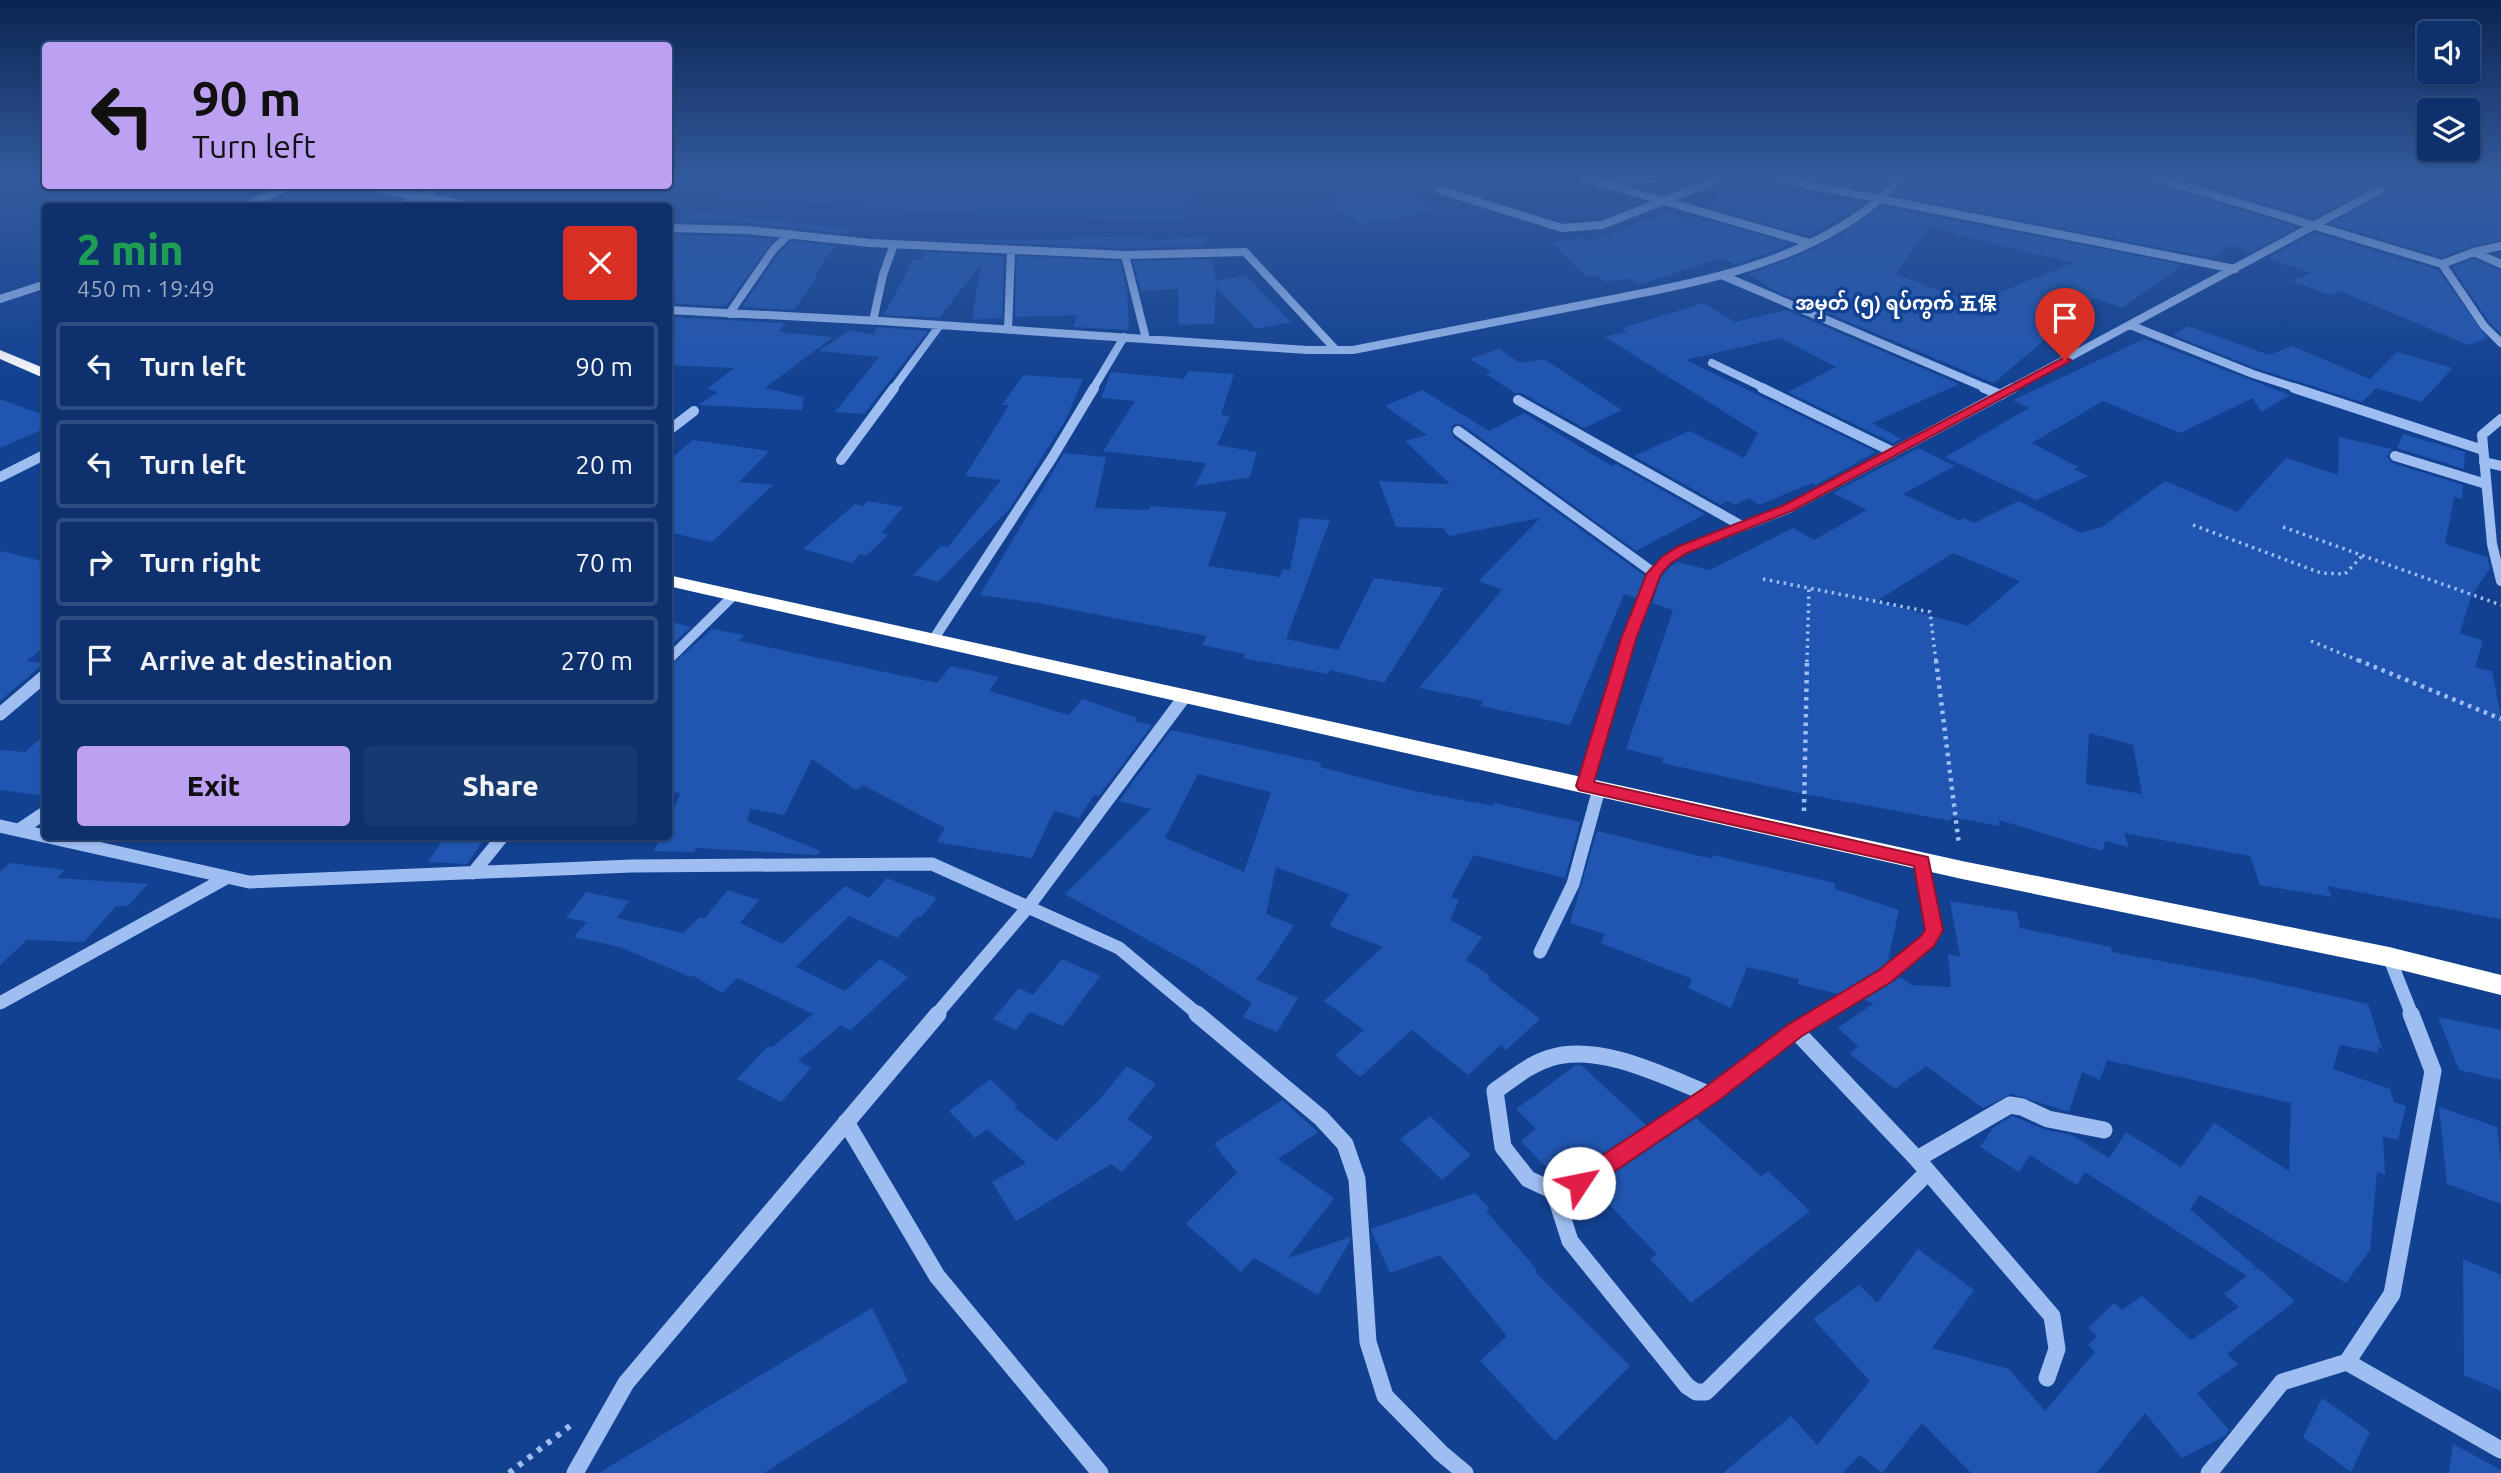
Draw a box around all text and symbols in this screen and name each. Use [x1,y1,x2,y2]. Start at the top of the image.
map controls [2417,21,2480,161]
button: sound [2417,21,2480,84]
icon: left [77,70,168,161]
text: 90 m [192,70,301,125]
button: layers [2417,98,2480,161]
text: Turn left [192,128,316,164]
text: 2 min [77,226,184,273]
button: close [563,226,637,300]
text: 450 m · 19:49 [77,276,215,301]
pin [2035,288,2095,360]
district label: အမှတ် (၅) ရပ်ကွက် 五保 [1795,290,1997,319]
icon: arrive [2046,299,2084,337]
icon: left [81,347,119,385]
text: Turn left [140,352,246,381]
text: 90 m [575,352,633,381]
icon: left [81,445,119,483]
text: Turn left [140,450,246,479]
text: 20 m [575,450,633,479]
icon: right [81,543,119,581]
text: Turn right [140,548,261,577]
text: 70 m [575,548,633,577]
icon: arrive [81,641,119,679]
text: Arrive at destination [140,646,393,675]
text: 270 m [561,646,633,675]
button: Exit [77,746,350,826]
button: Share [364,746,637,826]
position arrow [1542,1146,1616,1220]

